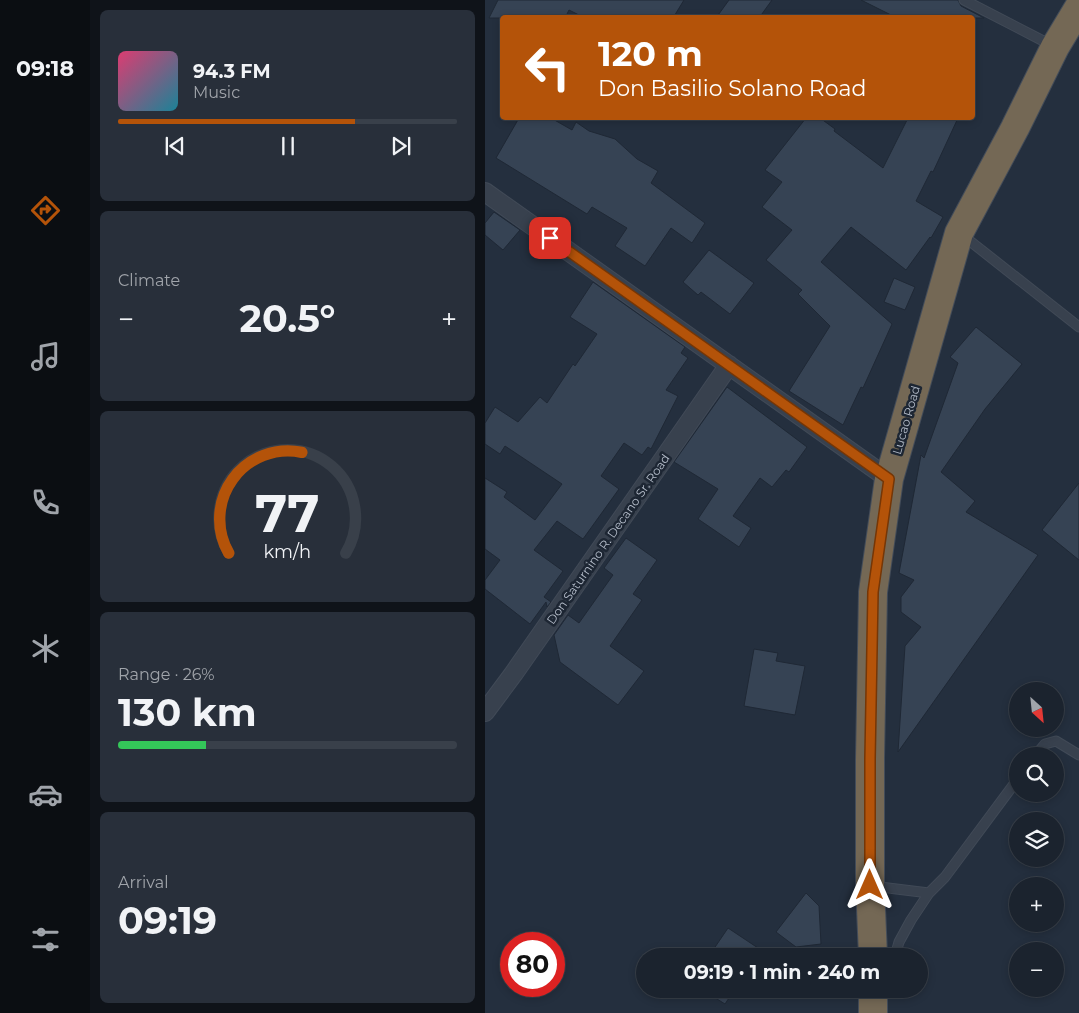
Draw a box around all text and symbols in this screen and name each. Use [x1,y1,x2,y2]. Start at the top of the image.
text: 120 m [598,32,703,75]
icon: left [515,35,580,100]
text: 09:18 [16,55,74,82]
text: 94.3 FM [193,60,271,83]
text: Don Basilio Solano Road [598,75,866,102]
text: Music [193,83,240,102]
icon: previous [161,132,189,160]
icon: pause [274,132,302,160]
icon: next [387,132,415,160]
icon: directions [28,193,63,228]
pin [529,217,571,259]
icon: arrive [536,224,564,252]
text: Climate [118,271,180,290]
text: 20.5° [240,295,335,342]
text: − [118,302,134,336]
text: + [441,302,457,336]
icon: music [28,339,63,374]
street label: Lucao Road [889,384,923,456]
street label: Don Saturnino R. Decano Sr. Road [543,451,673,627]
text: 77 [255,482,320,545]
icon: phone [28,485,63,520]
text: km/h [264,541,311,562]
icon: climate [28,631,63,666]
text: Range · 26% [118,665,215,684]
north arrow [1009,682,1064,738]
map controls [1009,682,1064,997]
text: 130 km [118,689,257,736]
button: search [1009,747,1064,802]
icon: car [28,777,63,812]
button: layers [1009,812,1064,867]
position arrow [843,858,895,910]
text: Arrival [118,873,168,892]
button: + [1009,877,1064,932]
text: 09:19 [118,897,217,944]
icon: filters [28,922,63,957]
speed limit sign: 80 [500,932,565,997]
button: − [1009,942,1064,997]
text: 09:19 · 1 min · 240 m [684,961,880,984]

